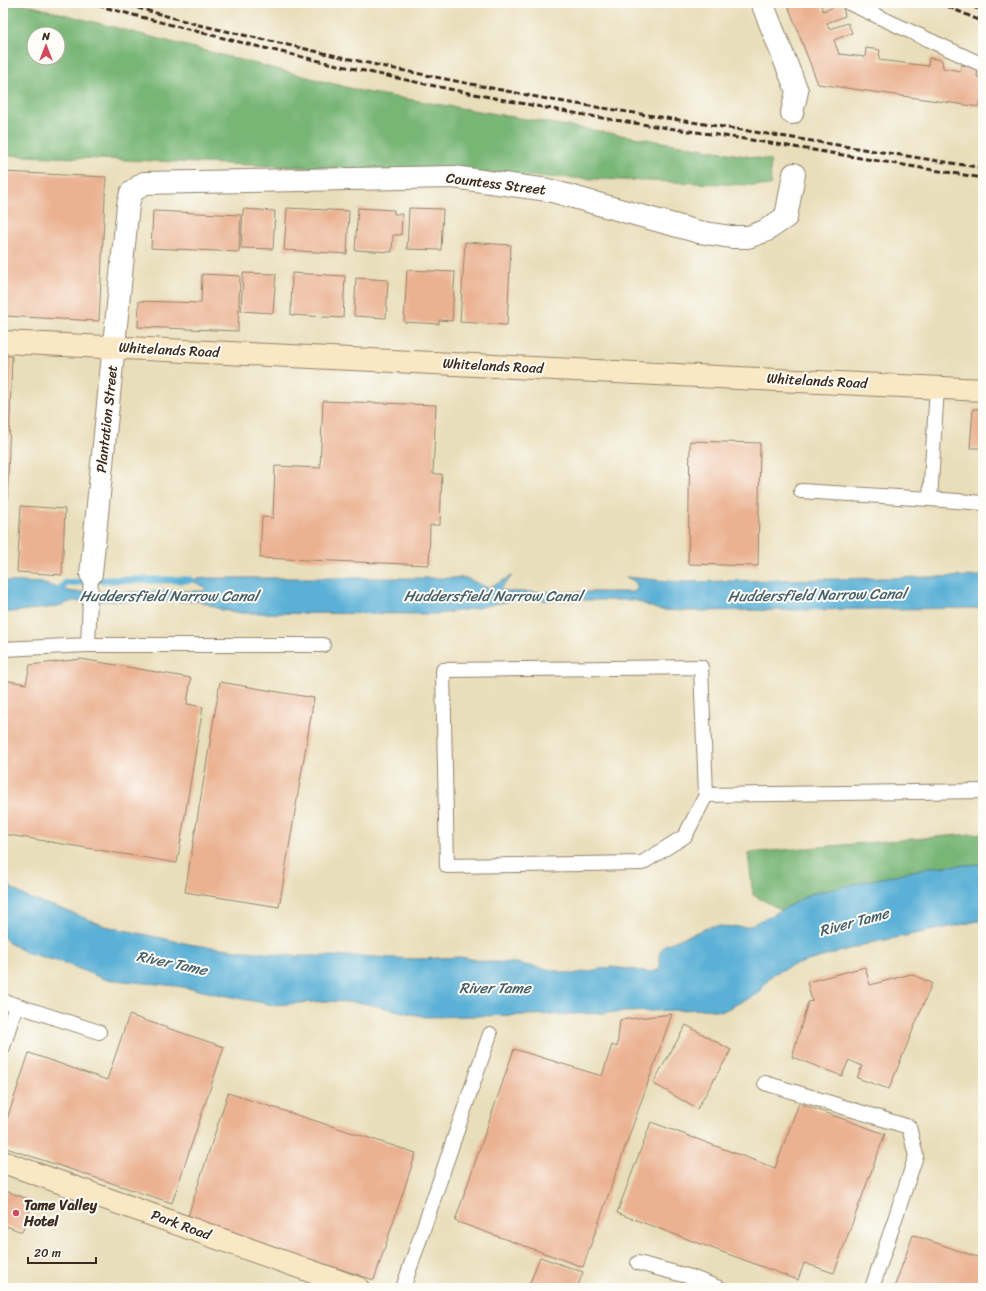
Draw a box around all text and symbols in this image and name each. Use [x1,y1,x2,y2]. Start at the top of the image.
north arrow [26,26,66,66]
text: N [41,27,50,46]
street label: Countess Street [444,165,548,203]
street label: Whitelands Road [118,335,222,365]
street label: Whitelands Road [442,351,546,381]
street label: Plantation Street [89,364,125,474]
street label: Whitelands Road [766,366,870,396]
water label: Huddersfield Narrow Canal [728,580,910,610]
water label: Huddersfield Narrow Canal [80,583,262,609]
water label: Huddersfield Narrow Canal [404,583,586,609]
water label: River Tame [816,900,893,944]
water label: River Tame [134,943,211,983]
water label: River Tame [459,975,532,1001]
place label: Tame Valley Hotel [23,1193,98,1234]
street label: Park Road [147,1203,216,1248]
marker: Tame Valley Hotel [11,1208,21,1218]
scale bar [28,1239,96,1265]
text: 20 m [34,1242,61,1264]

